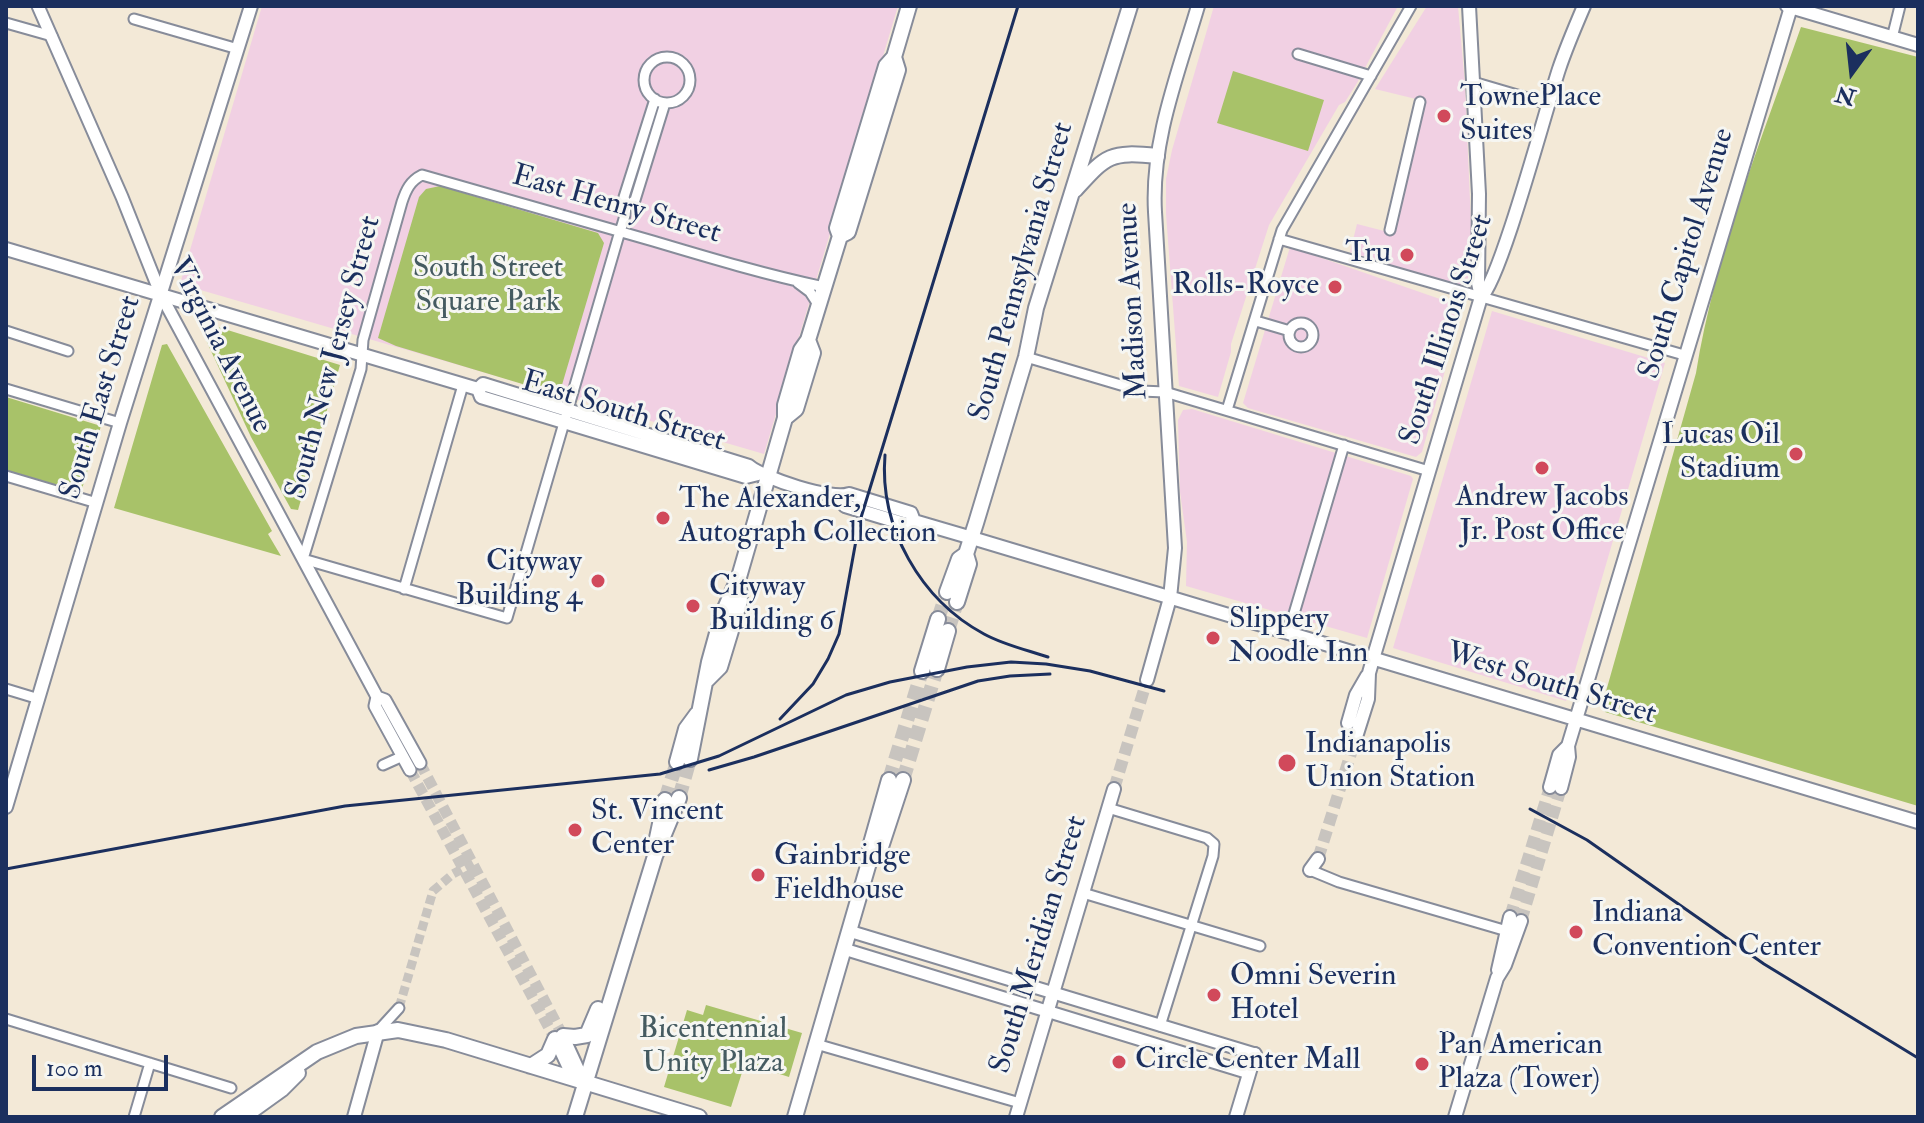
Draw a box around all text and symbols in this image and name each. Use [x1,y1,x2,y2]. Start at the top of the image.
north arrow [1812,32,1892,112]
text: N [1833,79,1859,111]
place label: TownePlace Suites [1460,81,1601,152]
marker: TownePlace Suites [1435,107,1453,125]
street label: South Pennsylvania Street [963,119,1083,425]
street label: South Capitol Avenue [1633,124,1743,384]
street label: East Henry Street [507,159,725,253]
street label: Madison Avenue [1111,202,1157,400]
street label: South Illinois Street [1394,210,1502,450]
street label: South New Jersey Street [280,212,390,504]
place label: Tru [1345,237,1391,273]
marker: Tru [1398,246,1416,264]
street label: Virginia Avenue [159,252,279,440]
park label: South Street Square Park [413,252,563,322]
place label: Rolls-Royce [1172,269,1319,305]
marker: Rolls-Royce [1326,278,1344,296]
street label: South East Street [54,292,150,504]
street label: East South Street [517,365,729,461]
place label: Lucas Oil Stadium [1662,419,1780,490]
marker: Lucas Oil Stadium [1787,445,1805,463]
marker: Andrew Jacobs Jr. Post Office [1533,459,1551,477]
place label: Andrew Jacobs Jr. Post Office [1456,481,1628,552]
place label: The Alexander, Autograph Collection [679,483,936,554]
marker: The Alexander, Autograph Collection [654,509,672,527]
place label: Cityway Building 4 [456,546,582,616]
place label: Cityway Building 6 [709,571,834,642]
marker: Cityway Building 4 [589,572,607,590]
marker: Cityway Building 6 [684,597,702,615]
place label: Slippery Noodle Inn [1229,603,1368,674]
marker: Slippery Noodle Inn [1204,629,1222,647]
street label: West South Street [1442,636,1660,734]
place label: Indianapolis Union Station [1305,728,1475,798]
marker: Indianapolis Union Station [1276,752,1298,774]
place label: St. Vincent Center [591,795,724,866]
street label: South Meridian Street [984,812,1096,1078]
marker: St. Vincent Center [566,821,584,839]
place label: Gainbridge Fieldhouse [774,840,911,910]
marker: Gainbridge Fieldhouse [749,866,767,884]
place label: Indiana Convention Center [1592,897,1821,968]
marker: Indiana Convention Center [1567,923,1585,941]
place label: Omni Severin Hotel [1230,960,1397,1030]
marker: Omni Severin Hotel [1205,986,1223,1004]
park label: Bicentennial Unity Plaza [639,1013,787,1084]
place label: Pan American Plaza (Tower) [1438,1029,1603,1100]
scale bar [36,1039,172,1089]
place label: Circle Center Mall [1135,1044,1360,1080]
text: 100 m [46,1053,103,1084]
marker: Circle Center Mall [1110,1053,1128,1071]
marker: Pan American Plaza (Tower) [1413,1055,1431,1073]

